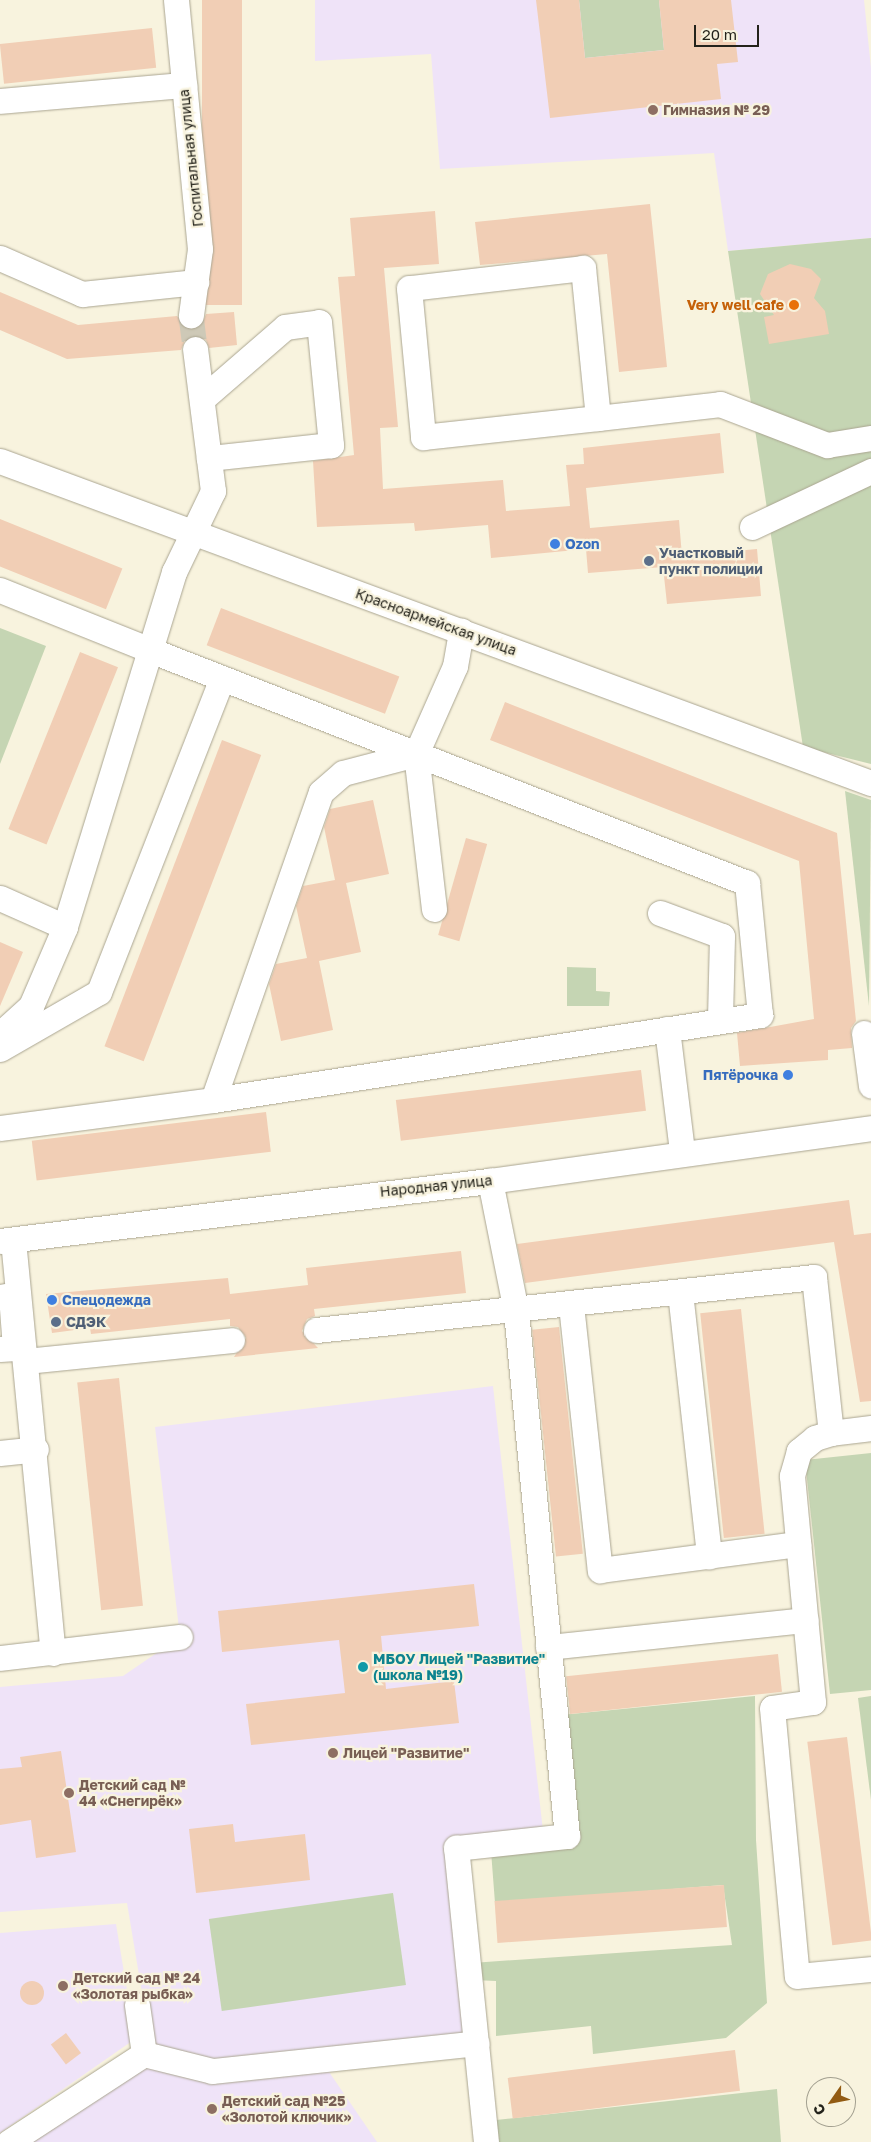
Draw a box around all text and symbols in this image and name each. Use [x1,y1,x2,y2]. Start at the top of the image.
scale bar [696,15,761,47]
text: 20 m [702,25,737,43]
street label: Госпитальная улица [175,88,207,228]
place label: Гимназия № 29 [663,102,770,118]
marker: Гимназия № 29 [647,104,659,116]
place label: Very well cafe [687,297,784,313]
marker: Very well cafe [788,299,800,311]
place label: Ozon [565,536,600,552]
marker: Ozon [549,538,561,550]
place label: Участковый пункт полиции [659,545,763,578]
marker: Участковый пункт полиции [643,555,655,567]
street label: Красноармейская улица [353,585,519,659]
place label: Пятёрочка [703,1067,778,1083]
marker: Пятёрочка [782,1069,794,1081]
street label: Народная улица [379,1172,493,1200]
place label: Спецодежда [62,1292,151,1308]
marker: Спецодежда [46,1294,58,1306]
place label: СДЭК [66,1314,106,1330]
marker: СДЭК [50,1316,62,1328]
place label: МБОУ Лицей "Развитие" (школа №19) [373,1651,545,1684]
marker: МБОУ Лицей "Развитие" (школа №19) [357,1661,369,1673]
place label: Лицей "Развитие" [343,1745,469,1761]
marker: Лицей "Развитие" [327,1747,339,1759]
place label: Детский сад № 44 «Снегирёк» [79,1777,185,1810]
marker: Детский сад № 44 «Снегирёк» [63,1787,75,1799]
place label: Детский сад № 24 «Золотая рыбка» [73,1970,200,2002]
marker: Детский сад № 24 «Золотая рыбка» [57,1980,69,1992]
north arrow [806,2077,856,2127]
place label: Детский сад №25 «Золотой ключик» [222,2093,351,2126]
text: С [809,2101,829,2119]
marker: Детский сад №25 «Золотой ключик» [206,2103,218,2115]

